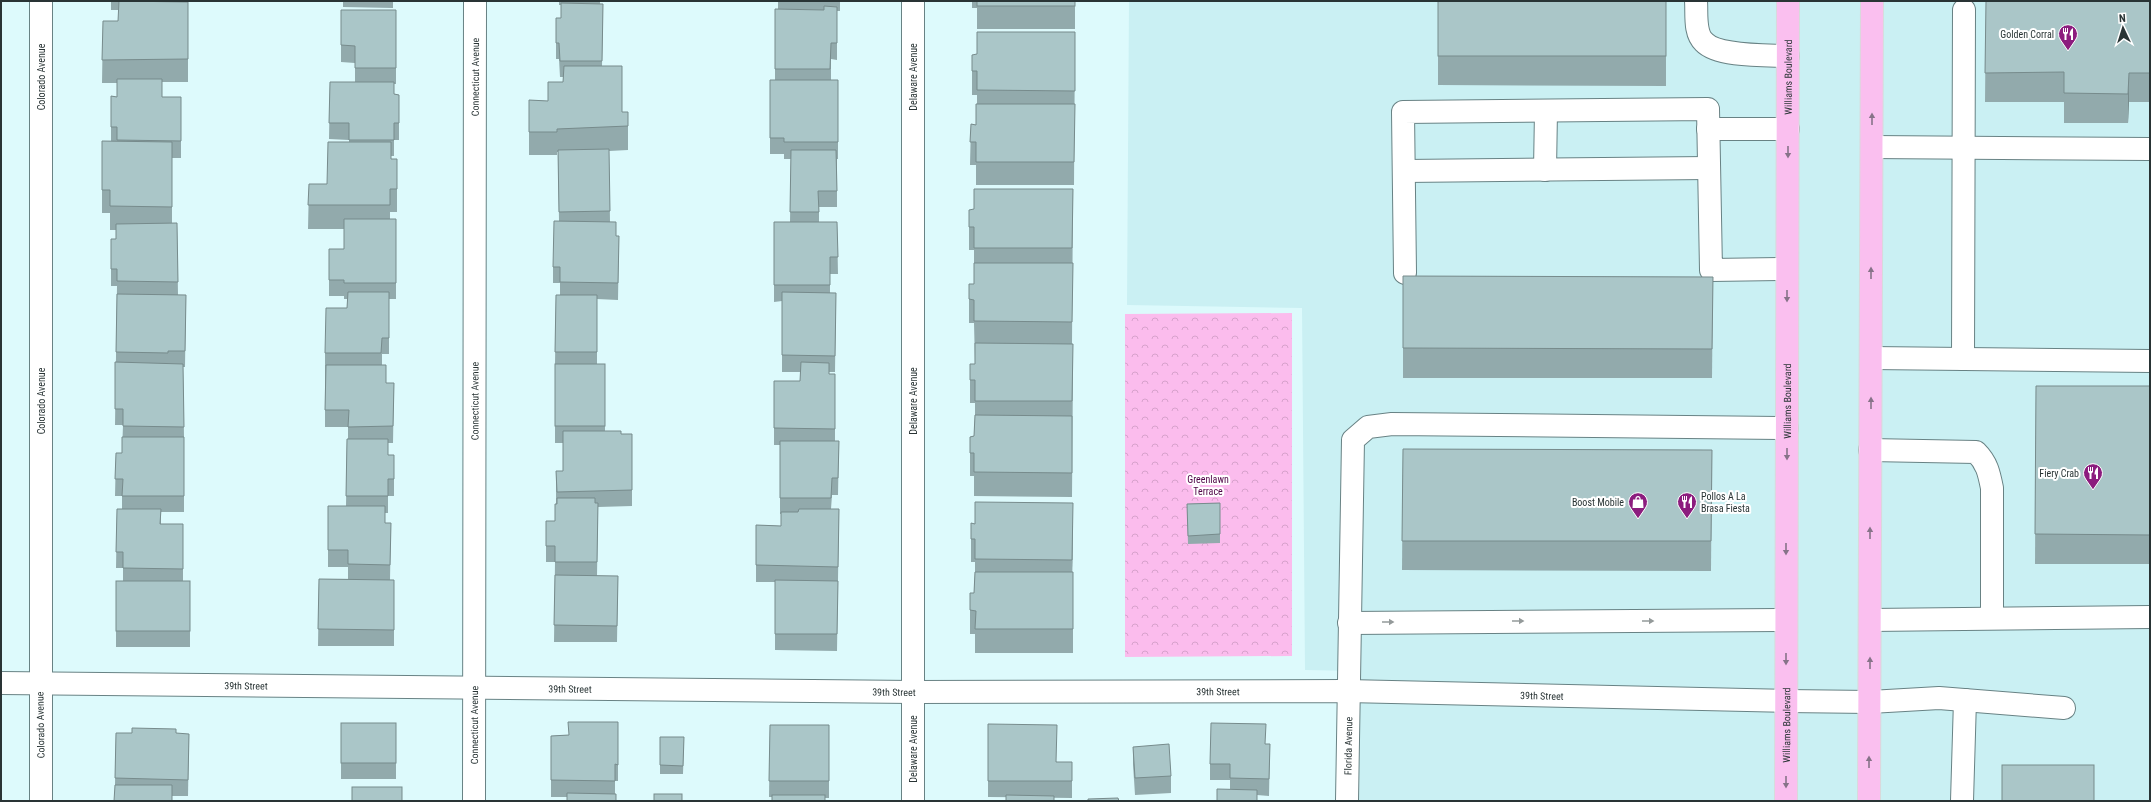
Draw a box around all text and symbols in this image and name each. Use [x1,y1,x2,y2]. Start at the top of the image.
north arrow [2103,8,2143,48]
text: N [2119,12,2126,25]
restaurant icon: Golden Corral [2057,23,2079,51]
place label: Golden Corral [2000,29,2054,40]
street label: Connecticut Avenue [470,37,481,116]
street label: Williams Boulevard [1783,39,1794,115]
street label: Colorado Avenue [36,43,47,110]
street label: Delaware Avenue [908,43,919,111]
one-way arrow [1869,112,1875,125]
one-way arrow [1785,146,1791,159]
one-way arrow [1868,266,1874,279]
one-way arrow [1784,290,1790,303]
street label: Connecticut Avenue [469,361,481,440]
street label: Williams Boulevard [1782,363,1793,439]
street label: Colorado Avenue [36,367,47,434]
street label: Delaware Avenue [908,367,919,435]
one-way arrow [1868,396,1874,409]
one-way arrow [1784,448,1790,461]
restaurant icon: Fiery Crab [2082,462,2104,490]
place label: Fiery Crab [2039,468,2079,479]
park label: Greenlawn Terrace [1187,474,1229,497]
shop icon: Boost Mobile [1627,491,1649,519]
restaurant icon: Pollos A La Brasa Fiesta [1676,491,1698,519]
place label: Pollos A La Brasa Fiesta [1701,491,1750,514]
place label: Boost Mobile [1572,497,1624,508]
one-way arrow [1867,526,1873,539]
one-way arrow [1783,543,1789,556]
one-way arrow [1512,618,1525,624]
one-way arrow [1642,618,1655,624]
one-way arrow [1382,619,1395,625]
one-way arrow [1783,653,1789,666]
one-way arrow [1867,656,1873,669]
street label: 39th Street [224,680,268,692]
street label: 39th Street [548,683,592,695]
street label: Connecticut Avenue [469,685,480,764]
street label: 39th Street [1196,686,1240,697]
street label: 39th Street [872,687,916,698]
street label: Williams Boulevard [1781,687,1792,763]
street label: 39th Street [1520,690,1564,702]
street label: Colorado Avenue [34,691,47,758]
street label: Delaware Avenue [908,715,919,783]
street label: Florida Avenue [1342,716,1354,775]
one-way arrow [1866,755,1872,768]
one-way arrow [1783,776,1789,789]

